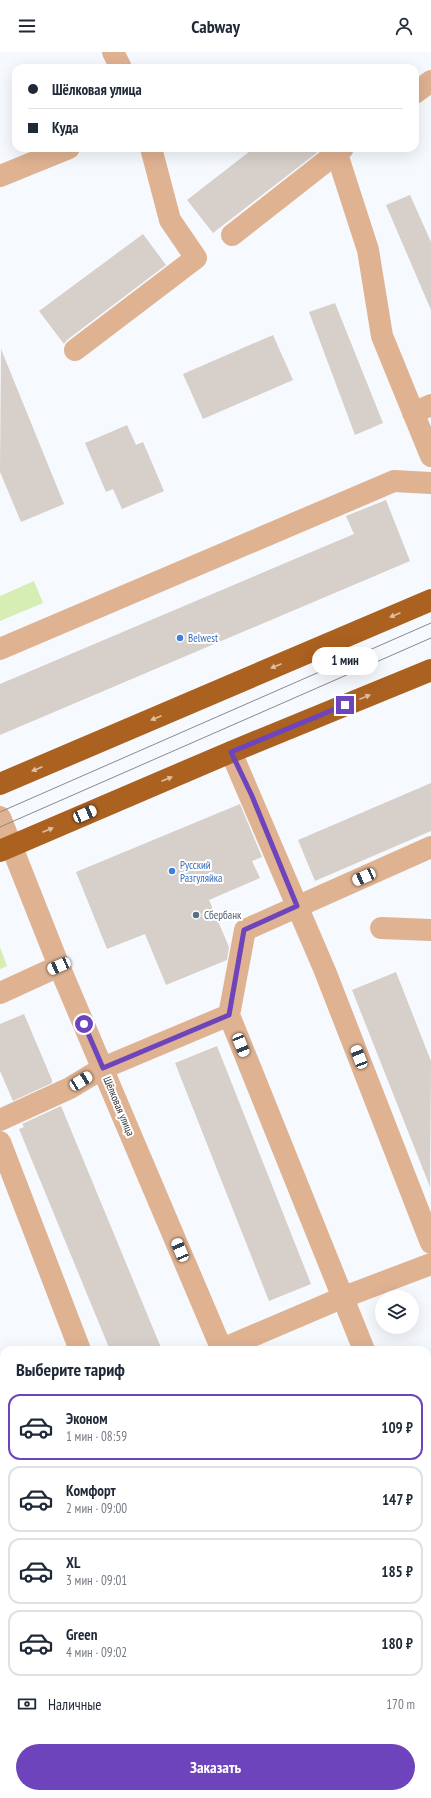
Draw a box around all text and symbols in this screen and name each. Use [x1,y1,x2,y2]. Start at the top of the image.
icon: menu [16,15,38,37]
text: Cabway [191,15,240,38]
icon: person [393,15,415,37]
text: Шёлковая улица [52,80,142,99]
text: Куда [52,118,79,137]
one-way arrow [390,612,401,618]
place label: Belwest [188,631,218,645]
marker: Belwest [175,633,185,643]
callout: 1 мин [312,647,378,675]
text: 1 мин [331,652,359,669]
one-way arrow [269,664,281,670]
one-way arrow [359,694,370,700]
route end [336,696,354,714]
one-way arrow [150,715,162,721]
one-way arrow [30,766,42,772]
one-way arrow [162,776,173,782]
car [72,804,98,824]
one-way arrow [42,827,54,833]
place label: Русский Разгуляйка [180,858,222,885]
marker: Русский Разгуляйка [167,866,177,876]
car [351,867,377,887]
place label: Сбербанк [204,908,242,922]
marker: Сбербанк [191,910,201,920]
car [46,956,72,976]
route start [75,1015,93,1033]
car [231,1032,251,1058]
car [349,1044,369,1070]
car [68,1070,94,1092]
street label: Шёлковая улица [100,1074,138,1138]
car [170,1237,190,1263]
map controls [375,1290,419,1334]
button: layers [375,1290,419,1334]
text: Выберите тариф [16,1358,125,1381]
icon: car [18,1409,54,1445]
text: Эконом [66,1409,107,1428]
text: 109 ₽ [381,1418,413,1437]
text: 1 мин · 08:59 [66,1428,127,1445]
icon: car [18,1481,54,1517]
text: Комфорт [66,1481,116,1500]
text: 147 ₽ [382,1490,413,1509]
text: 2 мин · 09:00 [66,1500,127,1517]
icon: car [18,1553,54,1589]
text: XL [66,1553,80,1572]
text: 185 ₽ [381,1562,413,1581]
text: 3 мин · 09:01 [66,1572,127,1589]
icon: car [18,1625,54,1661]
text: Green [66,1625,98,1644]
text: 180 ₽ [381,1634,413,1653]
text: 4 мин · 09:02 [66,1644,127,1661]
icon: cash [16,1693,38,1715]
text: Наличные [48,1695,101,1714]
text: 170 m [386,1696,415,1713]
button: Заказать [16,1744,415,1790]

